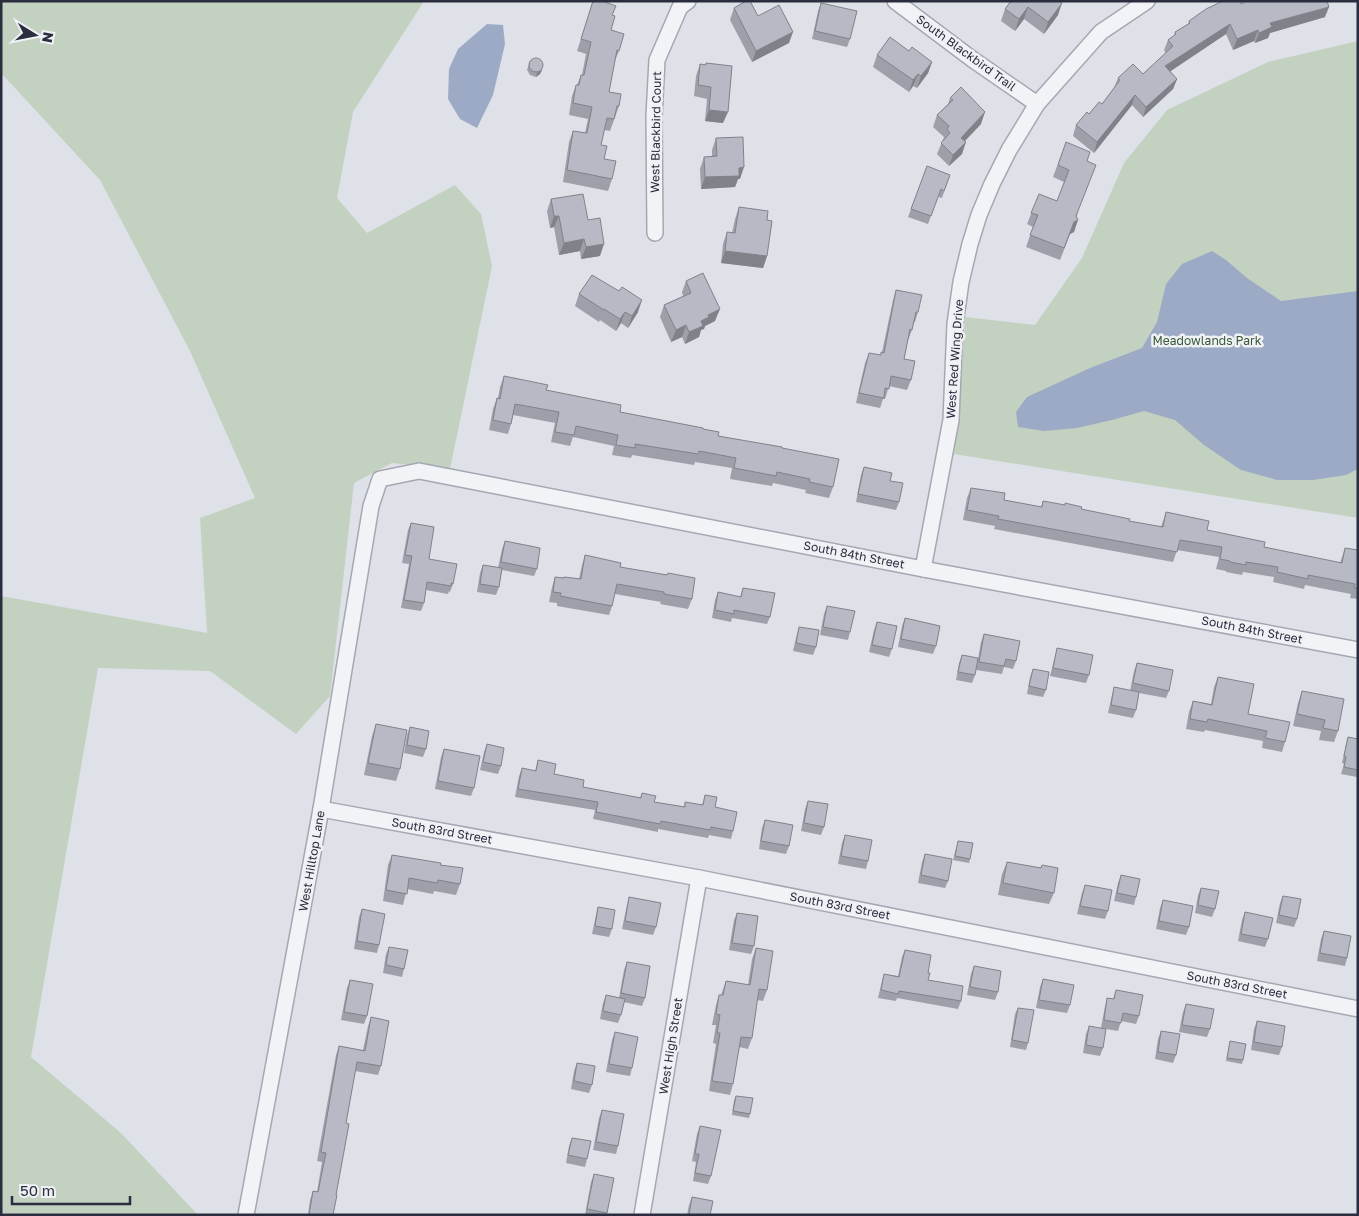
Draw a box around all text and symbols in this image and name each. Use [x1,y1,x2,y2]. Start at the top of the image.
north arrow [10,10,60,60]
street label: South Blackbird Trail [914,11,1019,94]
text: N [39,31,58,44]
street label: West Blackbird Court [647,71,664,193]
street label: West Red Wing Drive [943,299,966,419]
park label: Meadowlands Park [1153,333,1262,348]
street label: South 84th Street [802,537,906,572]
street label: South 84th Street [1200,612,1304,647]
street label: West Hilltop Lane [295,809,328,913]
street label: South 83rd Street [390,814,494,847]
street label: South 83rd Street [789,888,892,923]
street label: South 83rd Street [1186,967,1289,1002]
street label: West High Street [655,996,686,1095]
scale bar [12,1174,130,1206]
text: 50 m [20,1181,55,1199]

